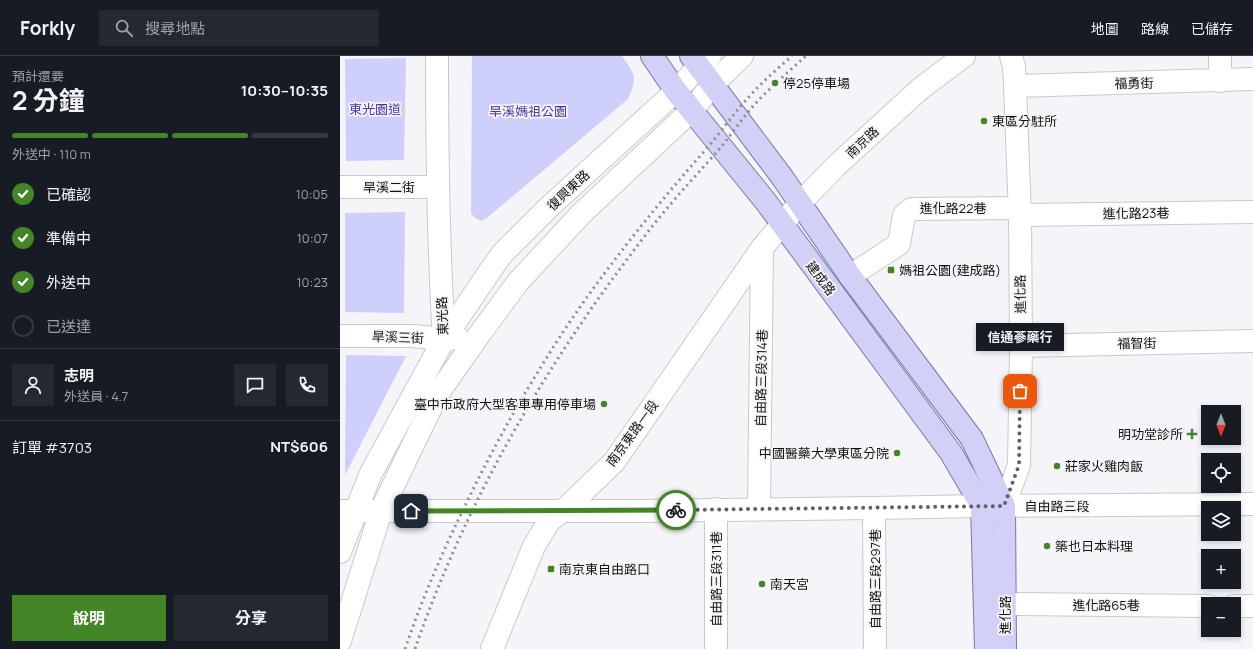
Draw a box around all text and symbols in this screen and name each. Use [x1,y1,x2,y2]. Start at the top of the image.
search box [99,10,379,46]
text: Forkly [20,15,75,41]
icon: search [113,17,135,39]
text: 搜尋地點 [145,18,205,39]
text: 地圖 [1091,19,1119,38]
text: 路線 [1141,19,1169,38]
text: 已儲存 [1191,19,1233,38]
text: 預計還要 [12,67,64,85]
place label: 停25停車場 [783,74,850,92]
street label: 福勇街 [1114,74,1154,92]
marker: 停25停車場 [770,78,780,88]
text: 10:30–10:35 [241,80,328,101]
text: 2 分鐘 [12,82,85,118]
park label: 東光園道 [349,100,401,118]
park label: 旱溪媽祖公園 [489,102,567,120]
place label: 東區分駐所 [992,112,1057,130]
marker: 東區分駐所 [979,116,989,126]
street label: 南京路 [842,122,882,162]
text: 外送中 · 110 m [12,145,91,163]
street label: 復興東路 [543,166,593,214]
street label: 旱溪二街 [363,178,415,196]
icon: check [12,183,34,205]
text: 已確認 [46,184,91,205]
text: 10:05 [296,185,328,203]
street label: 進化路22巷 [920,199,986,217]
street label: 進化路23巷 [1103,203,1169,223]
icon: check [12,227,34,249]
text: 準備中 [46,228,91,249]
text: 10:07 [297,229,328,247]
street label: 建成路 [802,257,840,299]
place label: 媽祖公園(建成路) [899,261,1001,279]
marker: 媽祖公園(建成路) [886,265,896,275]
icon: check [12,271,34,293]
text: 外送中 [46,272,91,293]
text: 10:23 [297,273,328,291]
street label: 進化路 [1011,274,1029,314]
street label: 東光路 [432,296,452,336]
text: 已送達 [46,316,91,337]
callout: 信通蔘藥行 [976,323,1064,351]
street label: 旱溪三街 [372,327,424,347]
text: 信通蔘藥行 [987,328,1053,346]
street label: 自由路三段314巷 [751,329,771,427]
street label: 福智街 [1117,334,1157,352]
button: person [12,364,54,406]
button: chat [234,364,276,406]
button: phone [286,364,328,406]
text: 志明 [64,365,94,386]
pin [1003,374,1037,408]
icon: bag [1009,380,1031,402]
text: 外送員 · 4.7 [64,387,128,405]
place label: 臺中市政府大型客車專用停車場 [414,395,596,413]
street label: 南京東路一段 [602,396,662,470]
marker: 臺中市政府大型客車專用停車場 [599,399,609,409]
north arrow [1201,405,1241,445]
map controls [1201,405,1241,637]
place label: 明功堂診所 [1118,425,1183,443]
marker: 明功堂診所 [1186,428,1198,440]
text: NT$606 [270,436,328,457]
text: 訂單 #3703 [12,437,92,458]
place label: 中國醫藥大學東區分院 [759,444,889,462]
marker: 中國醫藥大學東區分院 [892,448,902,458]
button: locate [1201,453,1241,493]
place label: 莊家火雞肉飯 [1065,457,1143,475]
marker: 莊家火雞肉飯 [1052,461,1062,471]
courier [656,490,696,530]
pin [394,494,428,528]
street label: 自由路三段 [1024,497,1090,515]
icon: bike [665,499,687,521]
icon: home [400,500,422,522]
button: layers [1201,501,1241,541]
street label: 自由路三段297巷 [866,529,884,629]
street label: 自由路三段311巷 [707,531,725,627]
place label: 築也日本料理 [1055,537,1133,555]
marker: 築也日本料理 [1042,541,1052,551]
button: + [1201,549,1241,589]
place label: 南京東自由路口 [559,560,650,578]
marker: 南京東自由路口 [546,564,556,574]
place label: 南天宮 [770,575,809,593]
marker: 南天宮 [757,579,767,589]
button: 說明 [12,595,166,641]
button: 分享 [174,595,328,641]
street label: 進化路 [996,595,1014,635]
street label: 進化路65巷 [1072,596,1140,614]
button: − [1201,597,1241,637]

